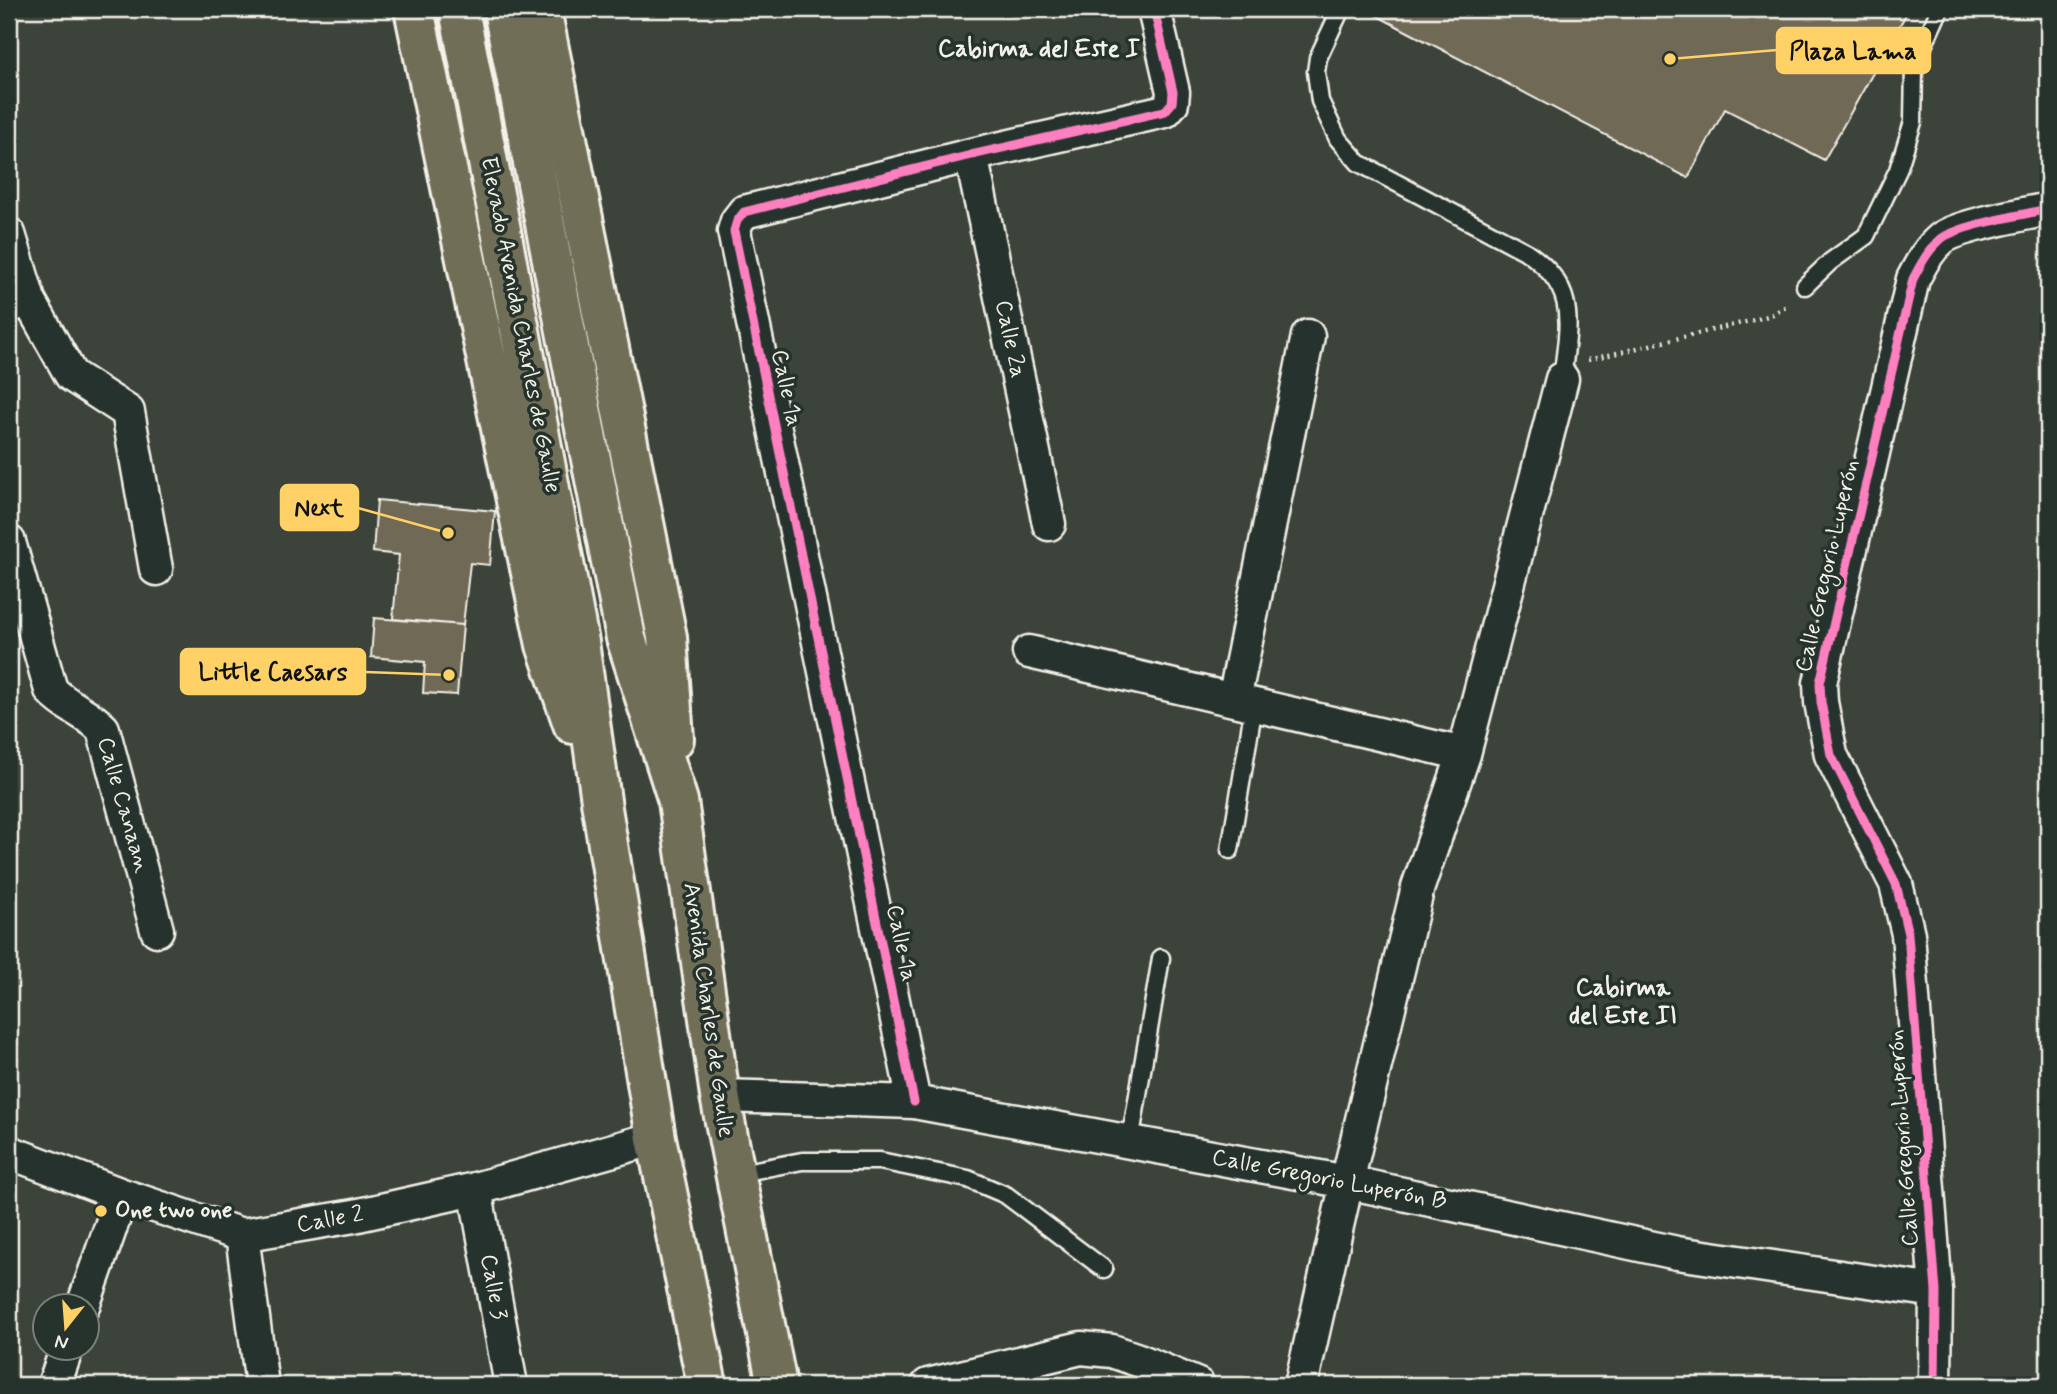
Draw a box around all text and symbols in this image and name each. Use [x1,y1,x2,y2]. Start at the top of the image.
callout: Plaza Lama [1777,28,1930,73]
district label: Cabirma del Este I [938,34,1140,65]
text: Plaza Lama [1789,37,1917,68]
street label: Elevado Avenida Charles de Gaulle [473,154,567,496]
street label: Calle 2a [987,297,1033,381]
street label: Calle 1a [763,347,809,429]
street label: Calle Gregorio Luperón [1789,457,1869,676]
callout: Next [281,485,358,530]
text: Next [294,494,345,525]
callout: Little Caesars [181,649,365,694]
text: Little Caesars [198,658,348,689]
street label: Calle Canaan [89,734,157,876]
street label: Avenida Charles de Gaulle [675,881,741,1139]
street label: Calle 1a [878,902,924,984]
district label: Cabirma del Este II [1569,973,1677,1032]
street label: Calle Gregorio Luperón [1881,1028,1929,1247]
street label: Calle Gregorio Luperón B [1209,1143,1449,1219]
place label: One two one [115,1196,232,1226]
street label: Calle 2 [294,1199,366,1241]
marker: One two one [93,1203,109,1219]
street label: Calle 3 [472,1252,514,1322]
north arrow [32,1292,102,1362]
text: N [52,1328,71,1356]

